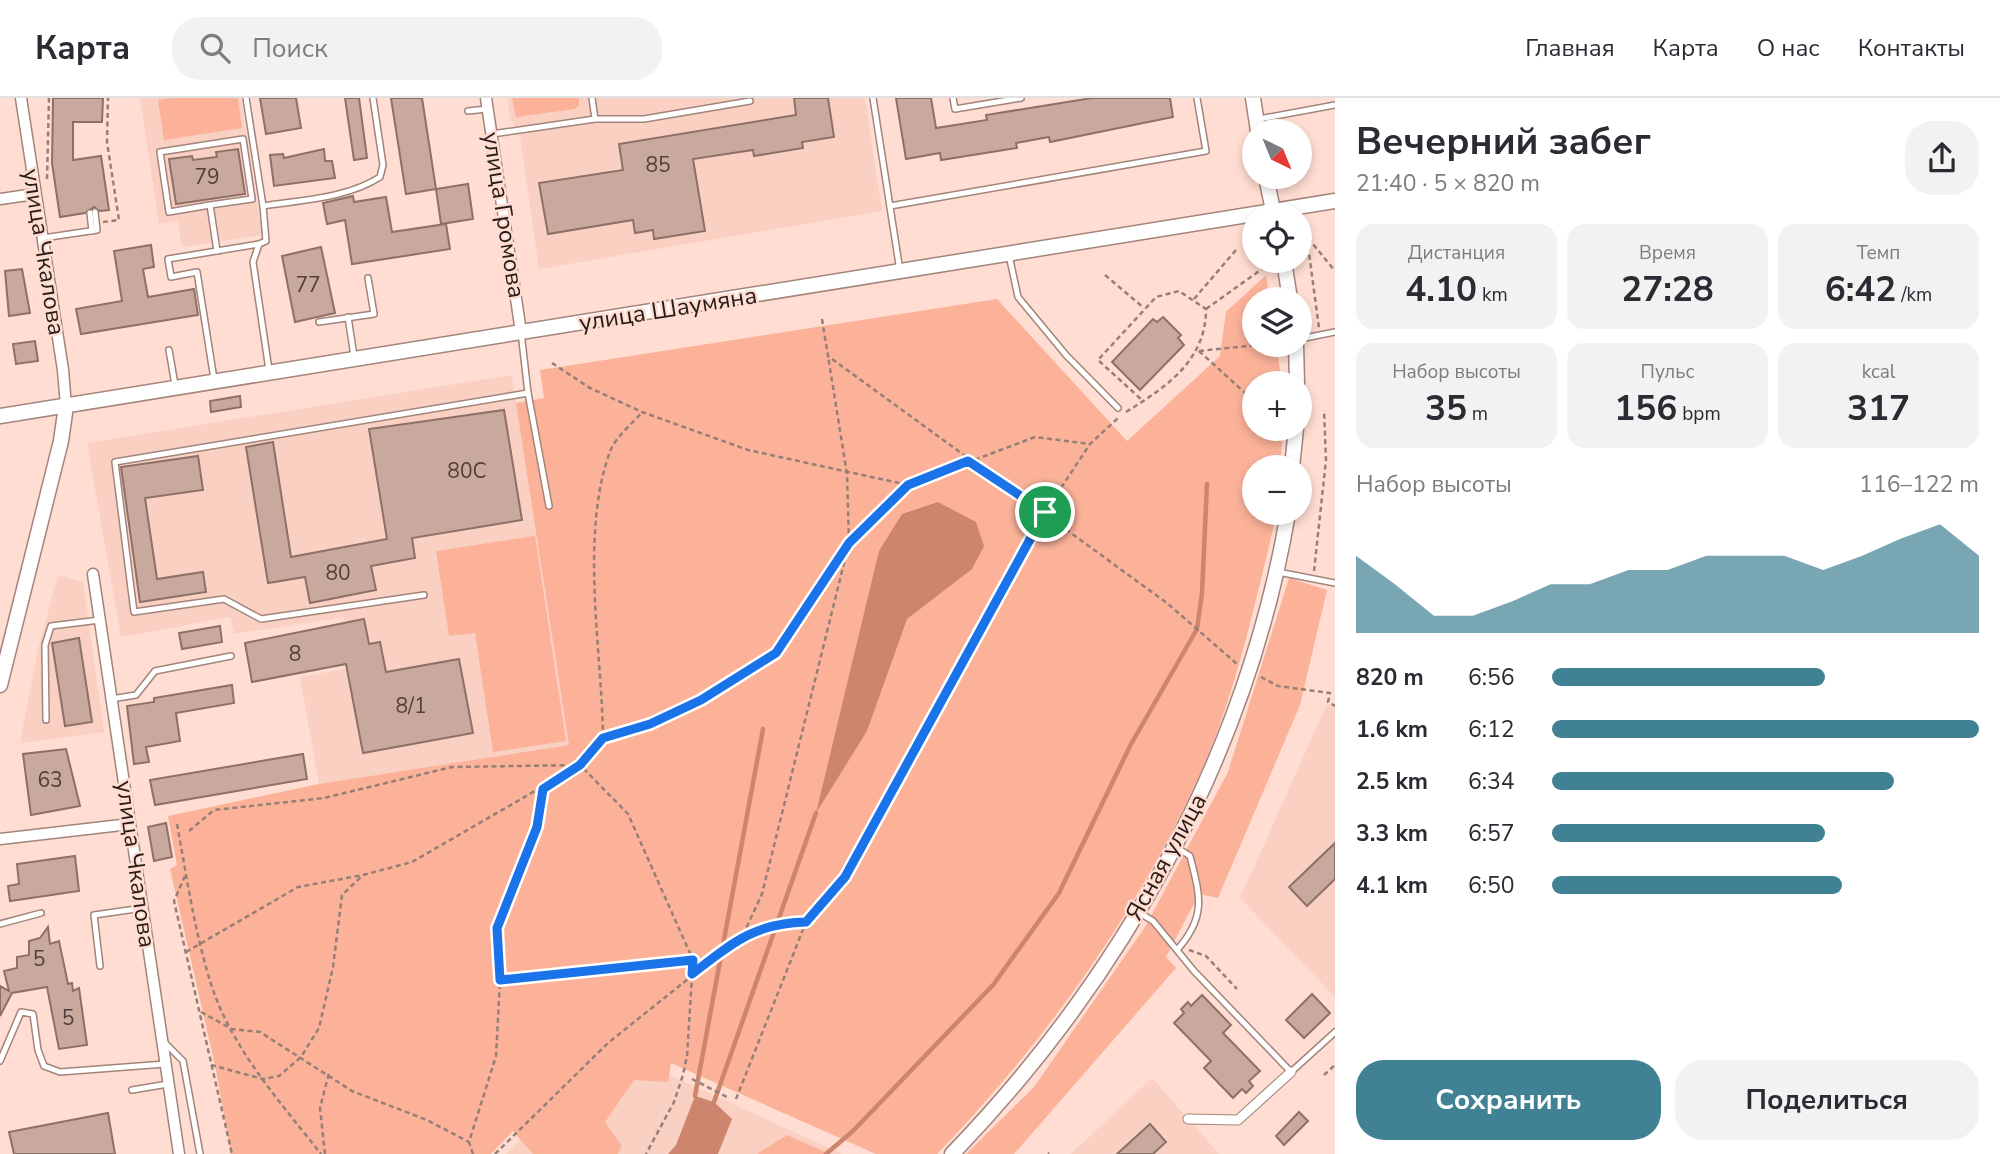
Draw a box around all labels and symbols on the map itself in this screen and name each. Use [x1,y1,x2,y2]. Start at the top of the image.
north arrow [1242,119,1312,189]
street label: улица Громова [475,130,533,300]
house number: 85 [645,151,671,179]
house number: 79 [194,163,220,191]
street label: улица Чкалова [15,166,73,338]
house number: 77 [295,271,321,299]
street label: улица Шаумяна [577,279,759,339]
house number: 80С [447,457,487,485]
pin [1015,482,1075,542]
house number: 80 [325,559,351,587]
house number: 8 [289,640,301,668]
house number: 8/1 [395,692,427,720]
house number: 63 [37,766,63,794]
street label: улица Чкалова [108,778,164,950]
street label: Ясная улица [1118,788,1214,926]
house number: 5 [33,945,45,973]
house number: 5 [62,1004,74,1032]

